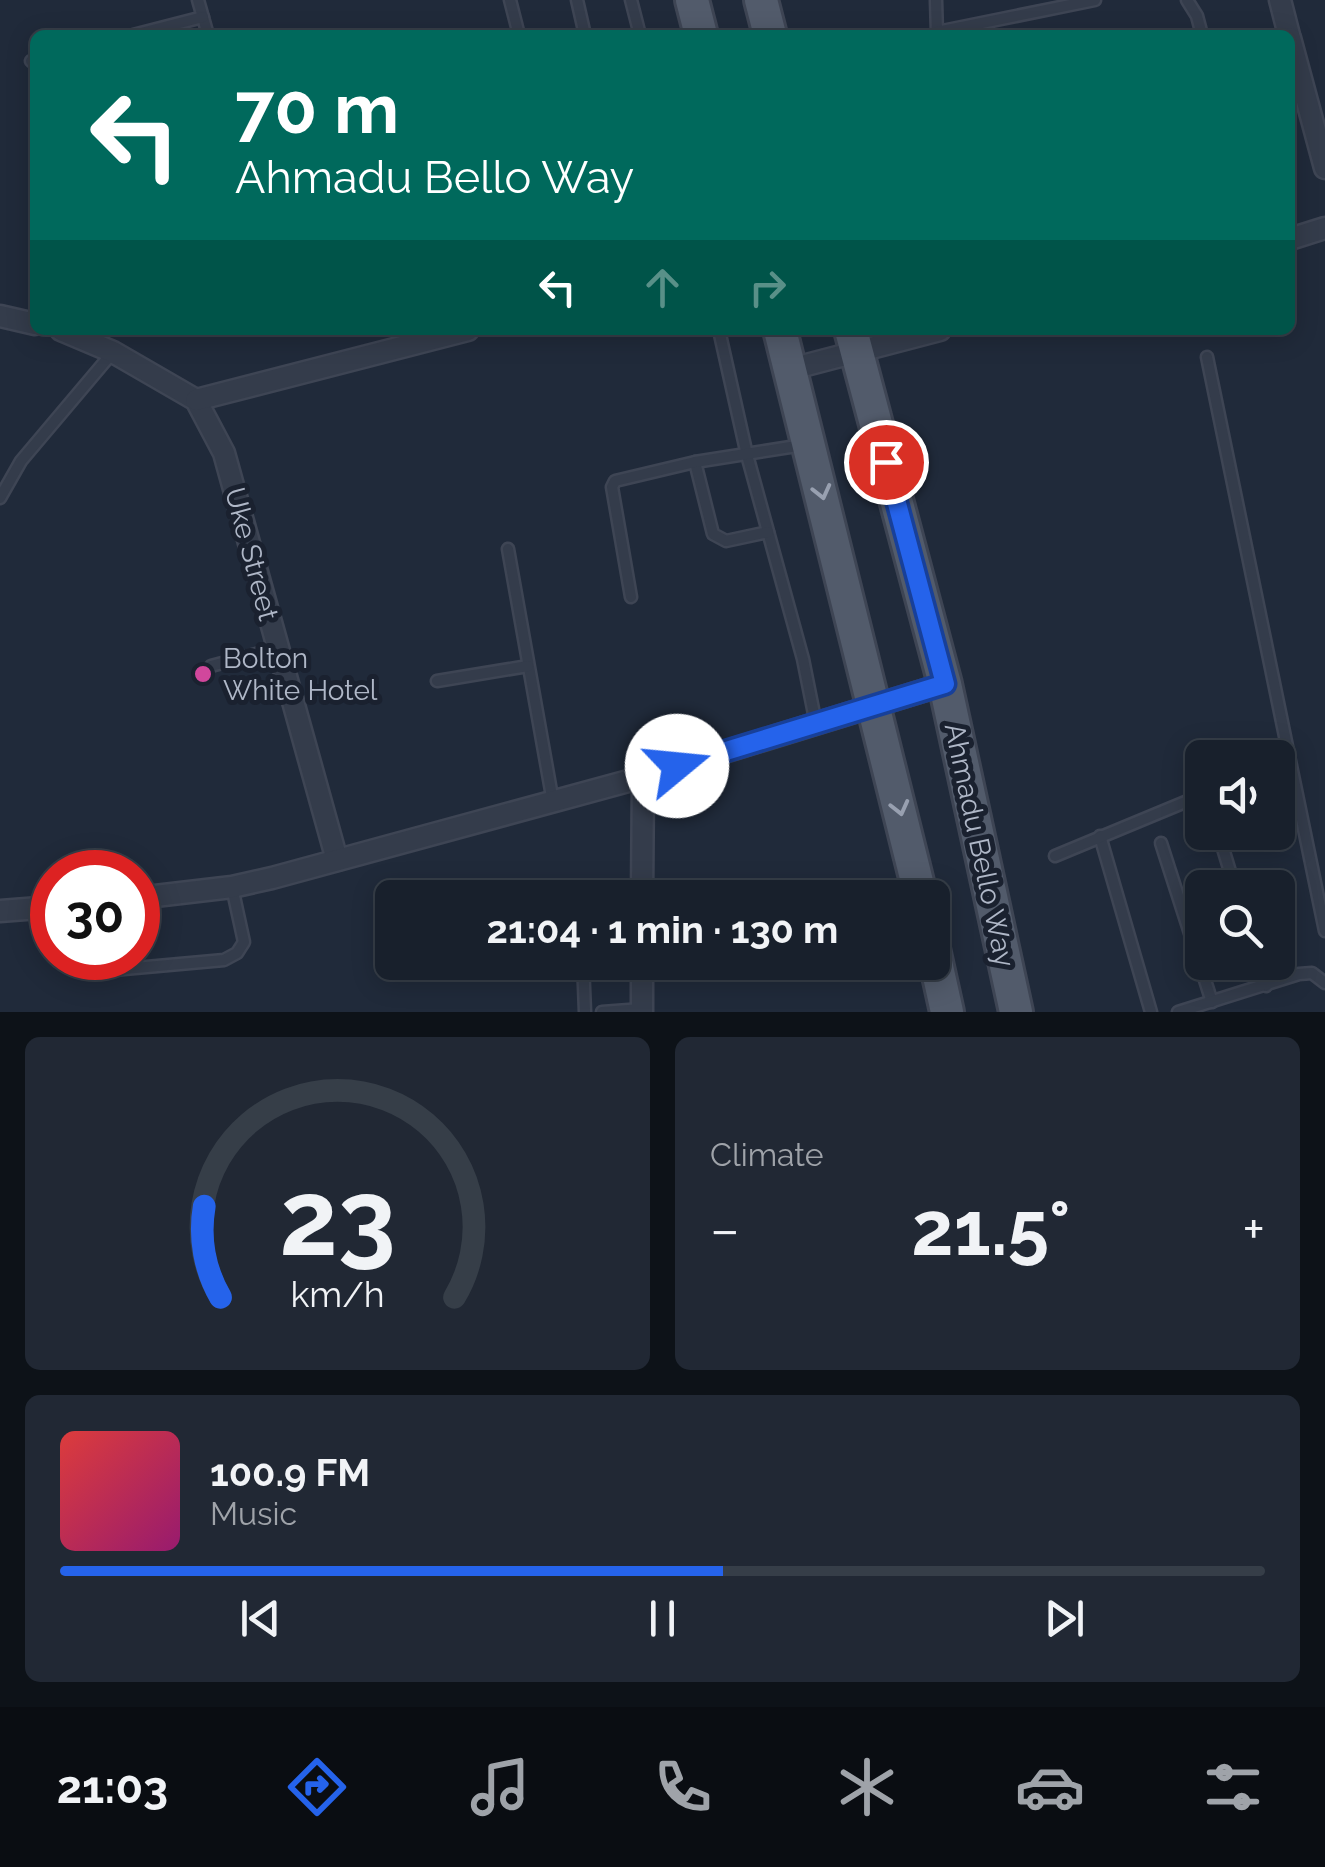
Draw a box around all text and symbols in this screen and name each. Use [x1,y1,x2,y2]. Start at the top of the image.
text: 70 m [235,67,399,149]
icon: left [70,70,200,200]
text: Ahmadu Bello Way [235,151,634,204]
icon: left [530,260,585,315]
icon: ahead [635,260,690,315]
icon: right [740,260,795,315]
pin [844,420,929,505]
icon: arrive [859,435,914,490]
one-way arrow [810,483,831,500]
street label: Uke Street [218,484,285,625]
place label: Bolton White Hotel [223,642,378,707]
marker: Bolton White Hotel [192,663,214,685]
position arrow [625,714,729,818]
street label: Ahmadu Bello Way [938,720,1021,970]
map controls [1185,740,1295,980]
button: sound [1185,740,1295,850]
one-way arrow [888,799,909,816]
speed limit sign: 30 [30,850,160,980]
button: search [1185,870,1295,980]
text: 21:04 · 1 min · 130 m [487,907,838,952]
text: Climate [710,1136,824,1173]
text: 23 [279,1157,396,1279]
text: 21.5° [911,1184,1070,1273]
text: − [710,1197,740,1262]
text: + [1242,1197,1265,1262]
text: km/h [290,1273,385,1315]
text: 100.9 FM [210,1450,370,1495]
text: Music [210,1495,297,1532]
icon: previous [233,1591,288,1646]
icon: pause [635,1591,690,1646]
icon: next [1037,1591,1092,1646]
icon: directions [282,1752,352,1822]
icon: music [465,1752,535,1822]
icon: phone [648,1752,718,1822]
icon: climate [832,1752,902,1822]
icon: car [1015,1752,1085,1822]
icon: filters [1198,1752,1268,1822]
text: 21:03 [57,1761,168,1814]

